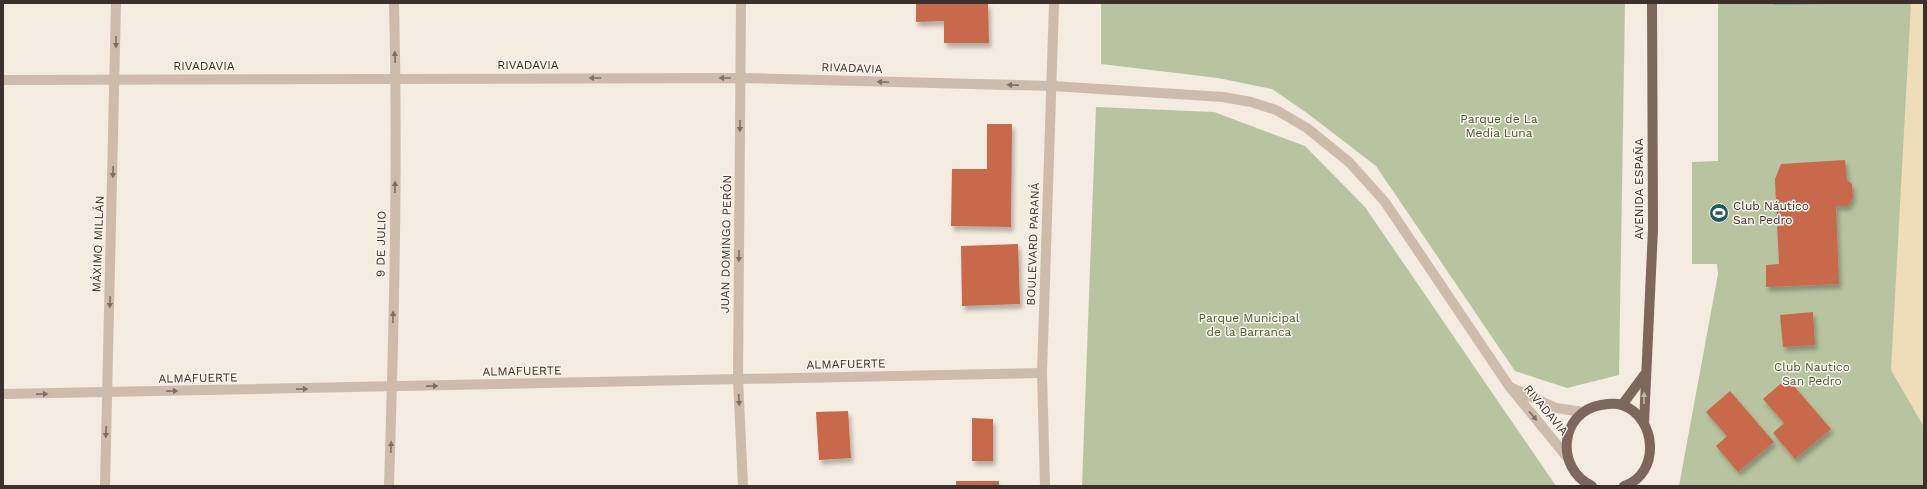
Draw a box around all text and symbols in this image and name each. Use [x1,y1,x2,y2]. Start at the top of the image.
one-way arrow [113,36,119,49]
one-way arrow [392,51,399,63]
street label: RIVADAVIA [497,58,559,72]
street label: RIVADAVIA [173,59,235,73]
street label: RIVADAVIA [821,60,883,76]
one-way arrow [588,75,601,81]
one-way arrow [718,75,731,81]
one-way arrow [876,79,889,85]
one-way arrow [1006,82,1019,88]
park label: Parque de La Media Luna [1460,112,1538,140]
one-way arrow [737,120,744,132]
street label: AVENIDA ESPAÑA [1632,138,1646,240]
one-way arrow [110,166,116,179]
street label: JUAN DOMINGO PERÓN [718,175,734,313]
one-way arrow [392,180,398,193]
street label: BOULEVARD PARANÁ [1024,182,1042,306]
street label: MÁXIMO MILLÁN [89,195,107,293]
place label: Club Náutico San Pedro [1733,199,1809,227]
sports icon: Club Náutico San Pedro [1708,202,1730,224]
street label: 9 DE JULIO [373,211,389,277]
one-way arrow [736,250,742,263]
one-way arrow [106,296,113,308]
one-way arrow [390,310,396,323]
park label: Parque Municipal de la Barranca [1199,311,1300,339]
street label: ALMAFUERTE [806,356,886,372]
park label: Club Nautico San Pedro [1774,360,1850,388]
street label: ALMAFUERTE [482,363,562,379]
street label: ALMAFUERTE [158,370,238,386]
street label: RIVADAVIA [1521,382,1571,438]
one-way arrow [426,383,439,389]
one-way arrow [296,385,308,392]
one-way arrow [166,388,179,394]
one-way arrow [36,391,49,397]
one-way arrow [1641,392,1648,404]
one-way arrow [736,394,742,407]
one-way arrow [1529,411,1538,421]
one-way arrow [103,426,109,439]
one-way arrow [387,441,394,453]

